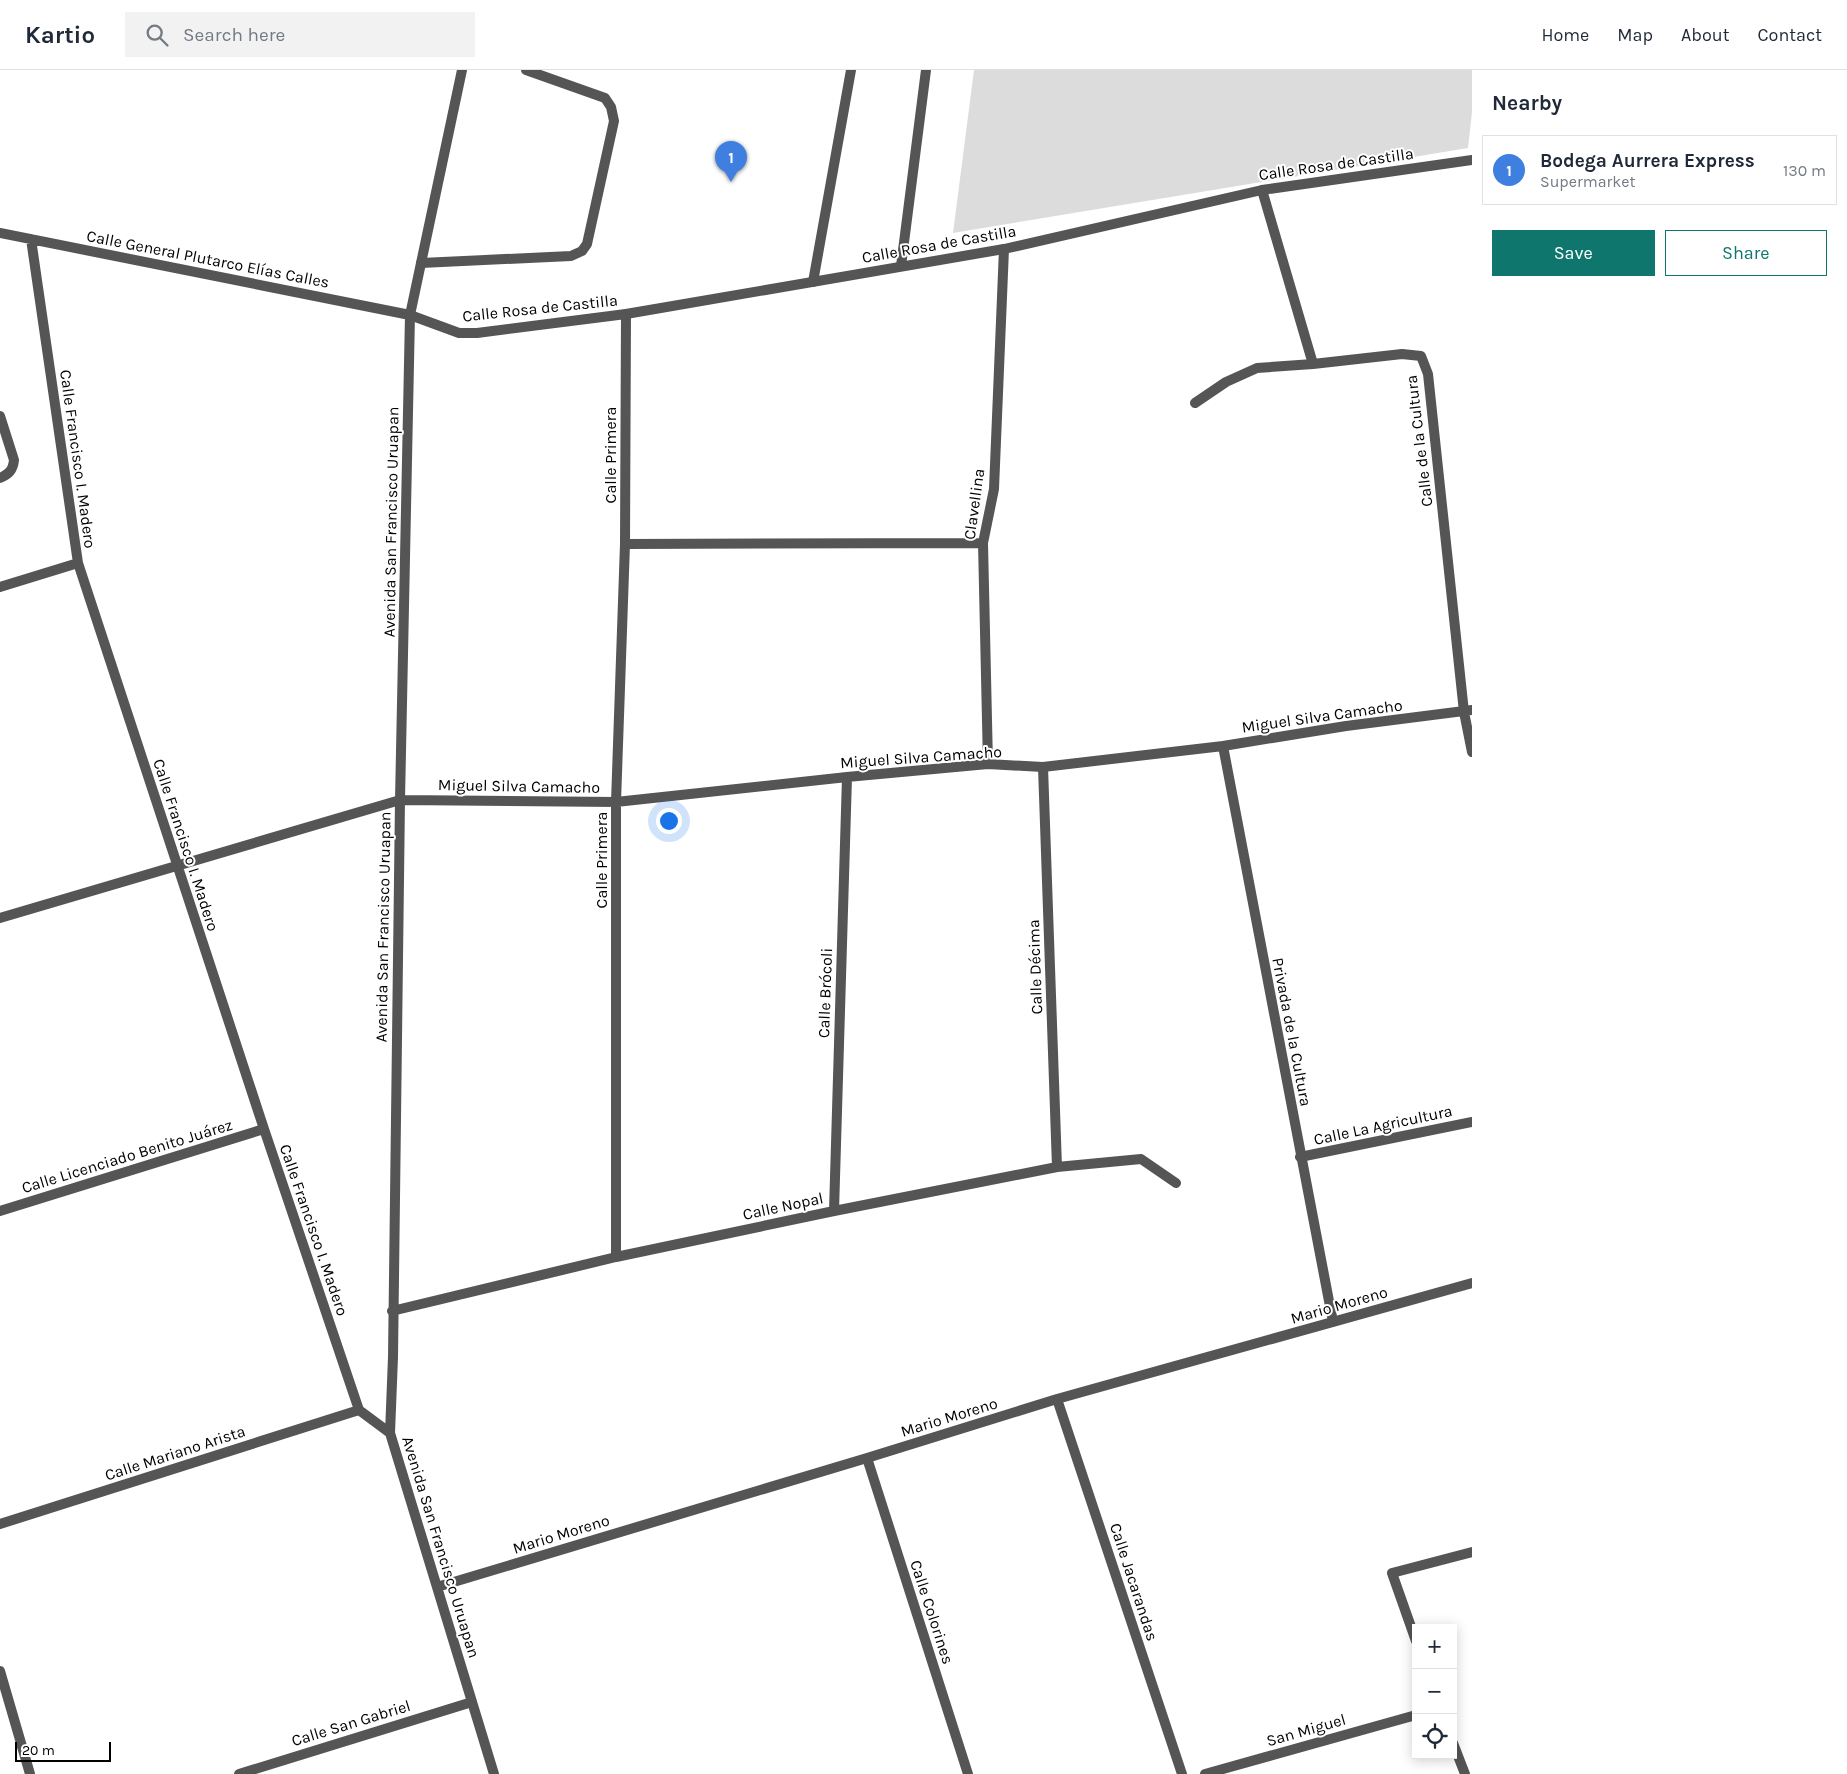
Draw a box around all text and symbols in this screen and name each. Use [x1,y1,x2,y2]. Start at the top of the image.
search box [125,12,475,57]
text: Kartio [25,21,95,49]
icon: search [143,21,171,49]
text: Search here [183,24,285,46]
text: Home [1541,24,1589,46]
text: Map [1617,24,1653,46]
text: About [1681,24,1730,46]
text: Contact [1758,24,1822,46]
text: Nearby [1492,91,1562,115]
pin: 1 [715,141,747,182]
street label: Calle Rosa de Castilla [1257,144,1415,184]
text: Bodega Aurrera Express [1540,150,1755,172]
text: 1 [1506,161,1512,180]
text: 130 m [1783,161,1826,180]
text: Supermarket [1540,172,1636,191]
street label: Calle Rosa de Castilla [860,221,1018,267]
street label: Calle General Plutarco Elías Calles [85,226,331,292]
button: Save [1492,230,1655,276]
button: Share [1665,230,1827,276]
street label: Calle Rosa de Castilla [461,290,619,326]
street label: Calle Francisco I. Madero [56,368,100,550]
street label: Calle de la Cultura [1401,374,1437,508]
street label: Avenida San Francisco Uruapan [379,406,403,638]
street label: Calle Primera [601,407,620,503]
street label: Clavellina [960,467,988,541]
street label: Miguel Silva Camacho [1240,695,1404,737]
street label: Miguel Silva Camacho [839,742,1003,772]
street label: Calle Francisco I. Madero [149,756,223,934]
street label: Miguel Silva Camacho [438,775,600,797]
your location [656,808,682,834]
street label: Avenida San Francisco Uruapan [371,811,395,1043]
street label: Calle Primera [592,812,611,908]
street label: Calle Décima [1024,919,1046,1015]
street label: Calle Brócoli [814,948,836,1038]
street label: Privada de la Cultura [1268,956,1316,1108]
street label: Calle La Agricultura [1312,1101,1454,1149]
street label: Calle Licenciado Benito Juárez [19,1115,235,1197]
street label: Calle Francisco I. Madero [276,1142,352,1318]
street label: Calle Nopal [741,1188,825,1224]
street label: Mario Moreno [1288,1282,1390,1328]
street label: Mario Moreno [898,1393,1000,1441]
street label: Calle Mariano Arista [102,1421,248,1485]
street label: Avenida San Francisco Uruapan [398,1434,484,1660]
street label: Mario Moreno [510,1510,612,1558]
street label: Calle Jacarandas [1106,1521,1162,1643]
street label: Calle Colorines [906,1558,958,1666]
map controls [1412,1624,1457,1759]
button: + [1412,1624,1457,1669]
button: − [1412,1669,1457,1714]
street label: Calle San Gabriel [289,1696,413,1750]
street label: San Miguel [1264,1710,1348,1750]
button: locate [1412,1714,1457,1759]
scale bar [15,1739,111,1762]
text: 20 m [22,1742,55,1759]

